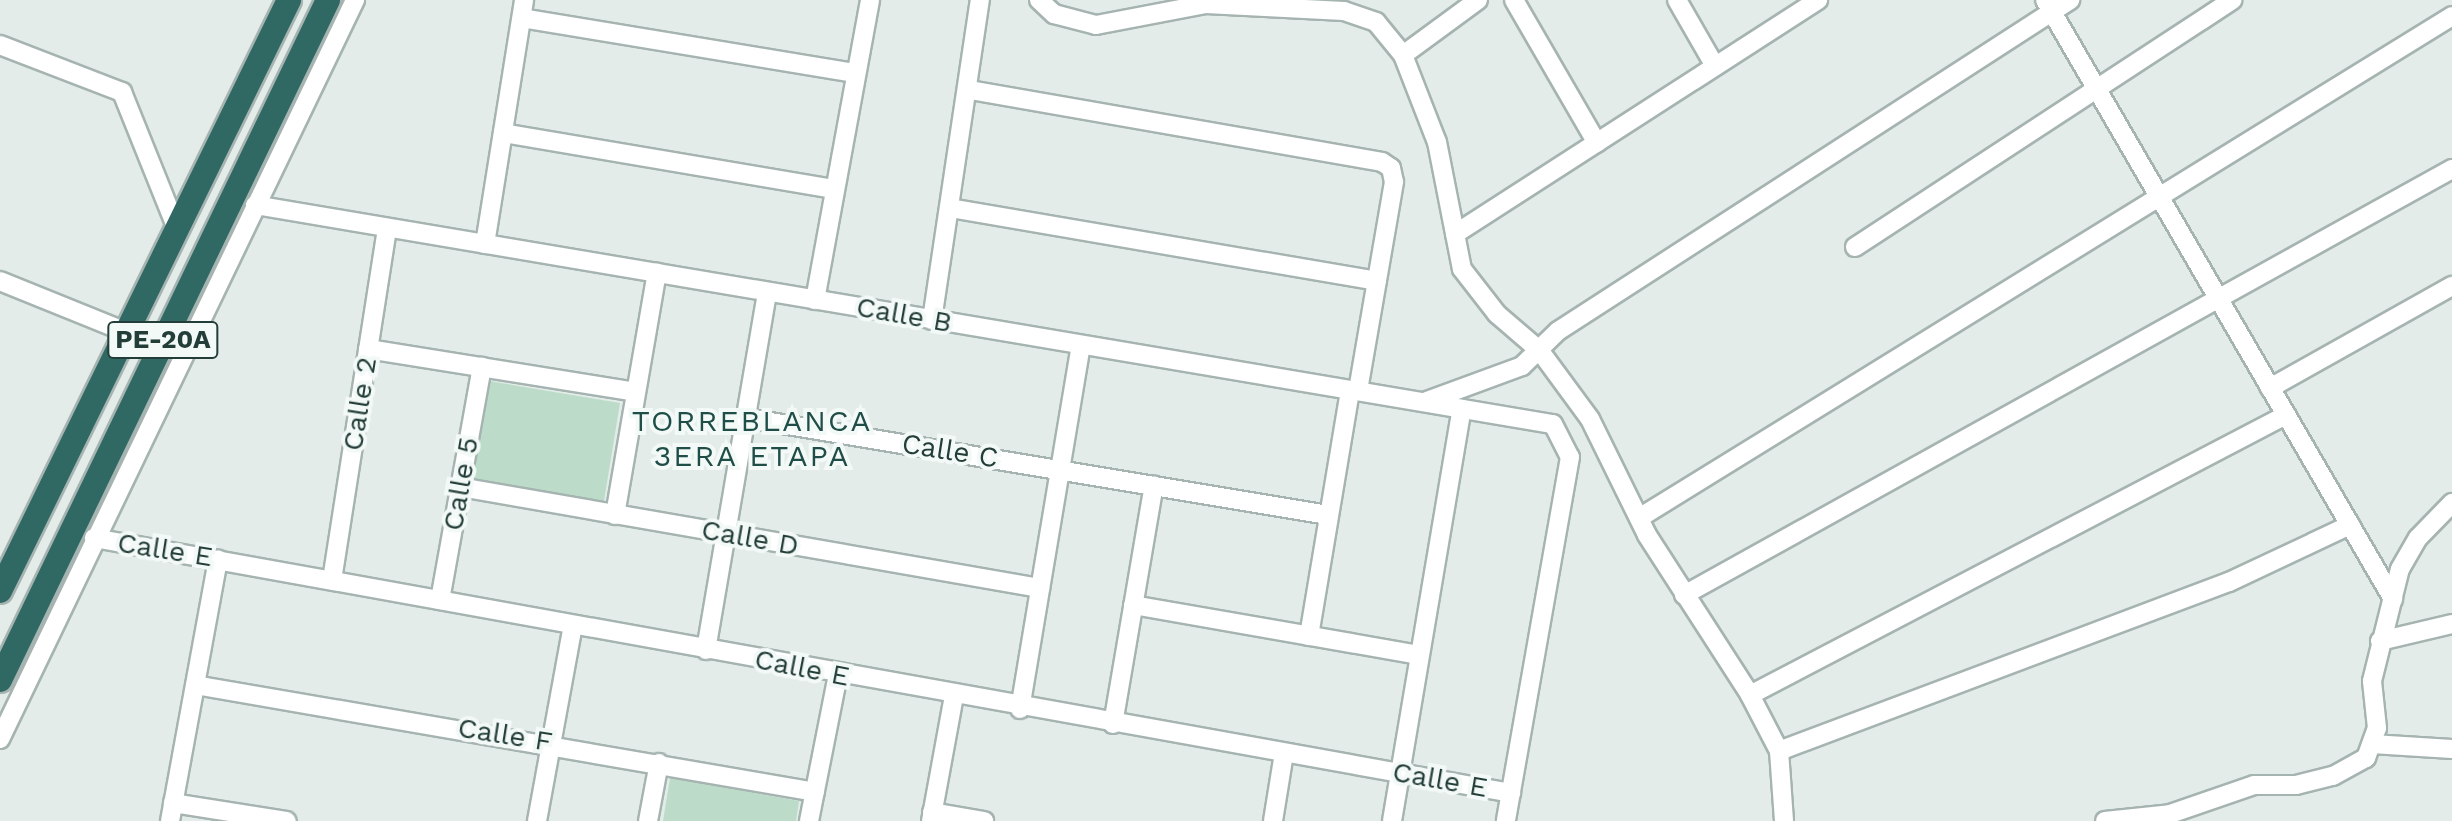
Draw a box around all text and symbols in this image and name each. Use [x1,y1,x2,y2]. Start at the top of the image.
street label: Calle B [854,290,954,340]
road number: PE-20A [107,318,219,362]
street label: Calle 2 [336,355,384,453]
district label: TORREBLANCA 3ERA ETAPA [632,403,872,474]
street label: Calle C [899,427,1001,475]
street label: Calle 5 [436,435,486,533]
street label: Calle D [699,513,801,563]
street label: Calle E [115,526,215,574]
street label: Calle E [752,642,852,694]
street label: Calle F [455,711,555,759]
street label: Calle E [1390,755,1490,805]

